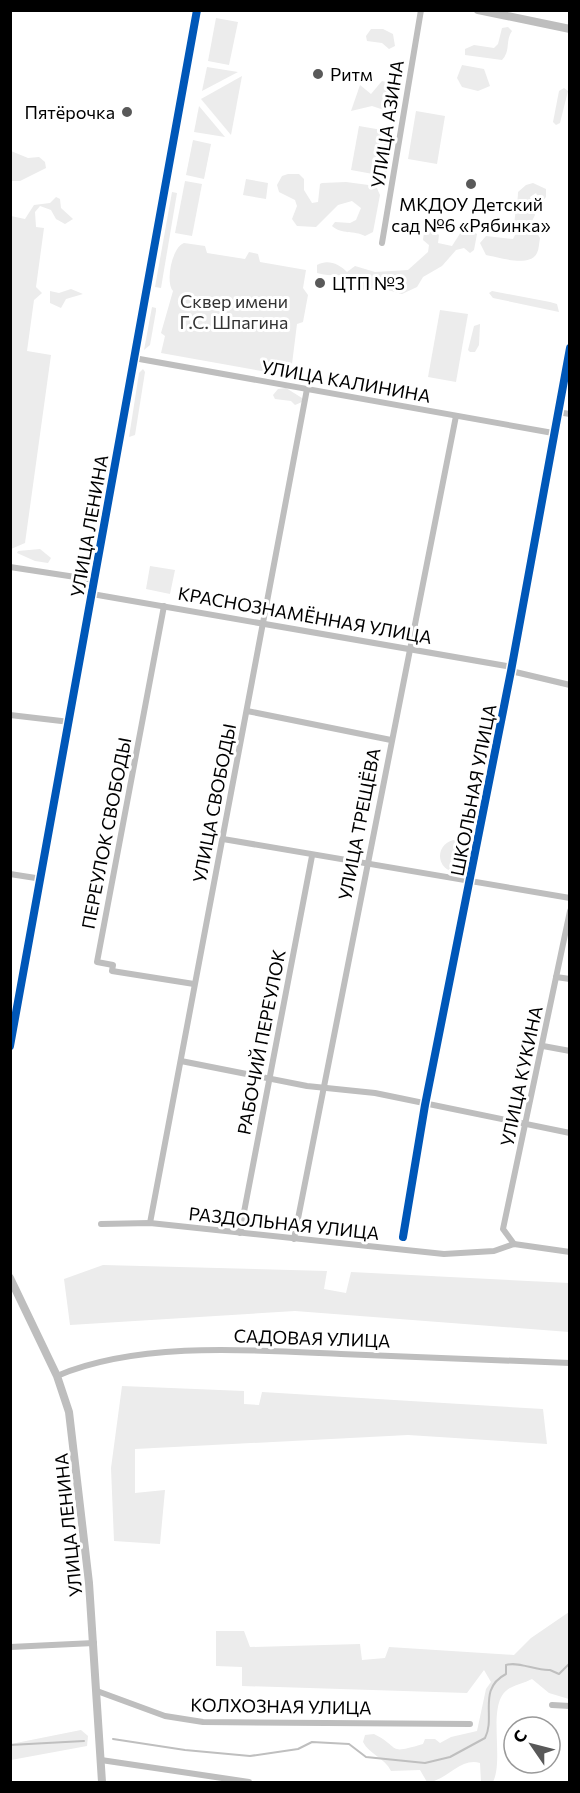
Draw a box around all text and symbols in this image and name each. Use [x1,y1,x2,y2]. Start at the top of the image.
street label: УЛИЦА АЗИНА [366,58,408,190]
place label: Ритм [330,63,373,85]
marker: Ритм [311,67,325,81]
place label: Пятёрочка [24,101,115,123]
marker: Пятёрочка [120,105,134,119]
marker: МКДОУ Детский сад №6 «Рябинка» [464,177,478,191]
place label: МКДОУ Детский сад №6 «Рябинка» [391,193,551,236]
place label: ЦТП №3 [332,272,405,294]
marker: ЦТП №3 [313,276,327,290]
park label: Сквер имени Г.С. Шпагина [180,290,288,333]
street label: УЛИЦА КАЛИНИНА [259,355,433,407]
street label: УЛИЦА ЛЕНИНА [66,453,112,599]
street label: КРАСНОЗНАМЁННАЯ УЛИЦА [176,582,434,648]
street label: ШКОЛЬНАЯ УЛИЦА [446,702,500,878]
street label: УЛИЦА СВОБОДЫ [188,721,240,885]
street label: ПЕРЕУЛОК СВОБОДЫ [77,735,135,931]
street label: УЛИЦА ТРЕЩЁВА [333,746,385,902]
street label: РАБОЧИЙ ПЕРЕУЛОК [232,947,290,1137]
street label: УЛИЦА КУКИНА [495,1004,547,1148]
street label: РАЗДОЛЬНАЯ УЛИЦА [188,1202,380,1244]
street label: САДОВАЯ УЛИЦА [233,1324,391,1352]
street label: УЛИЦА ЛЕНИНА [50,1452,86,1598]
street label: КОЛХОЗНАЯ УЛИЦА [190,1693,372,1719]
north arrow [502,1715,562,1775]
text: С [508,1726,530,1746]

